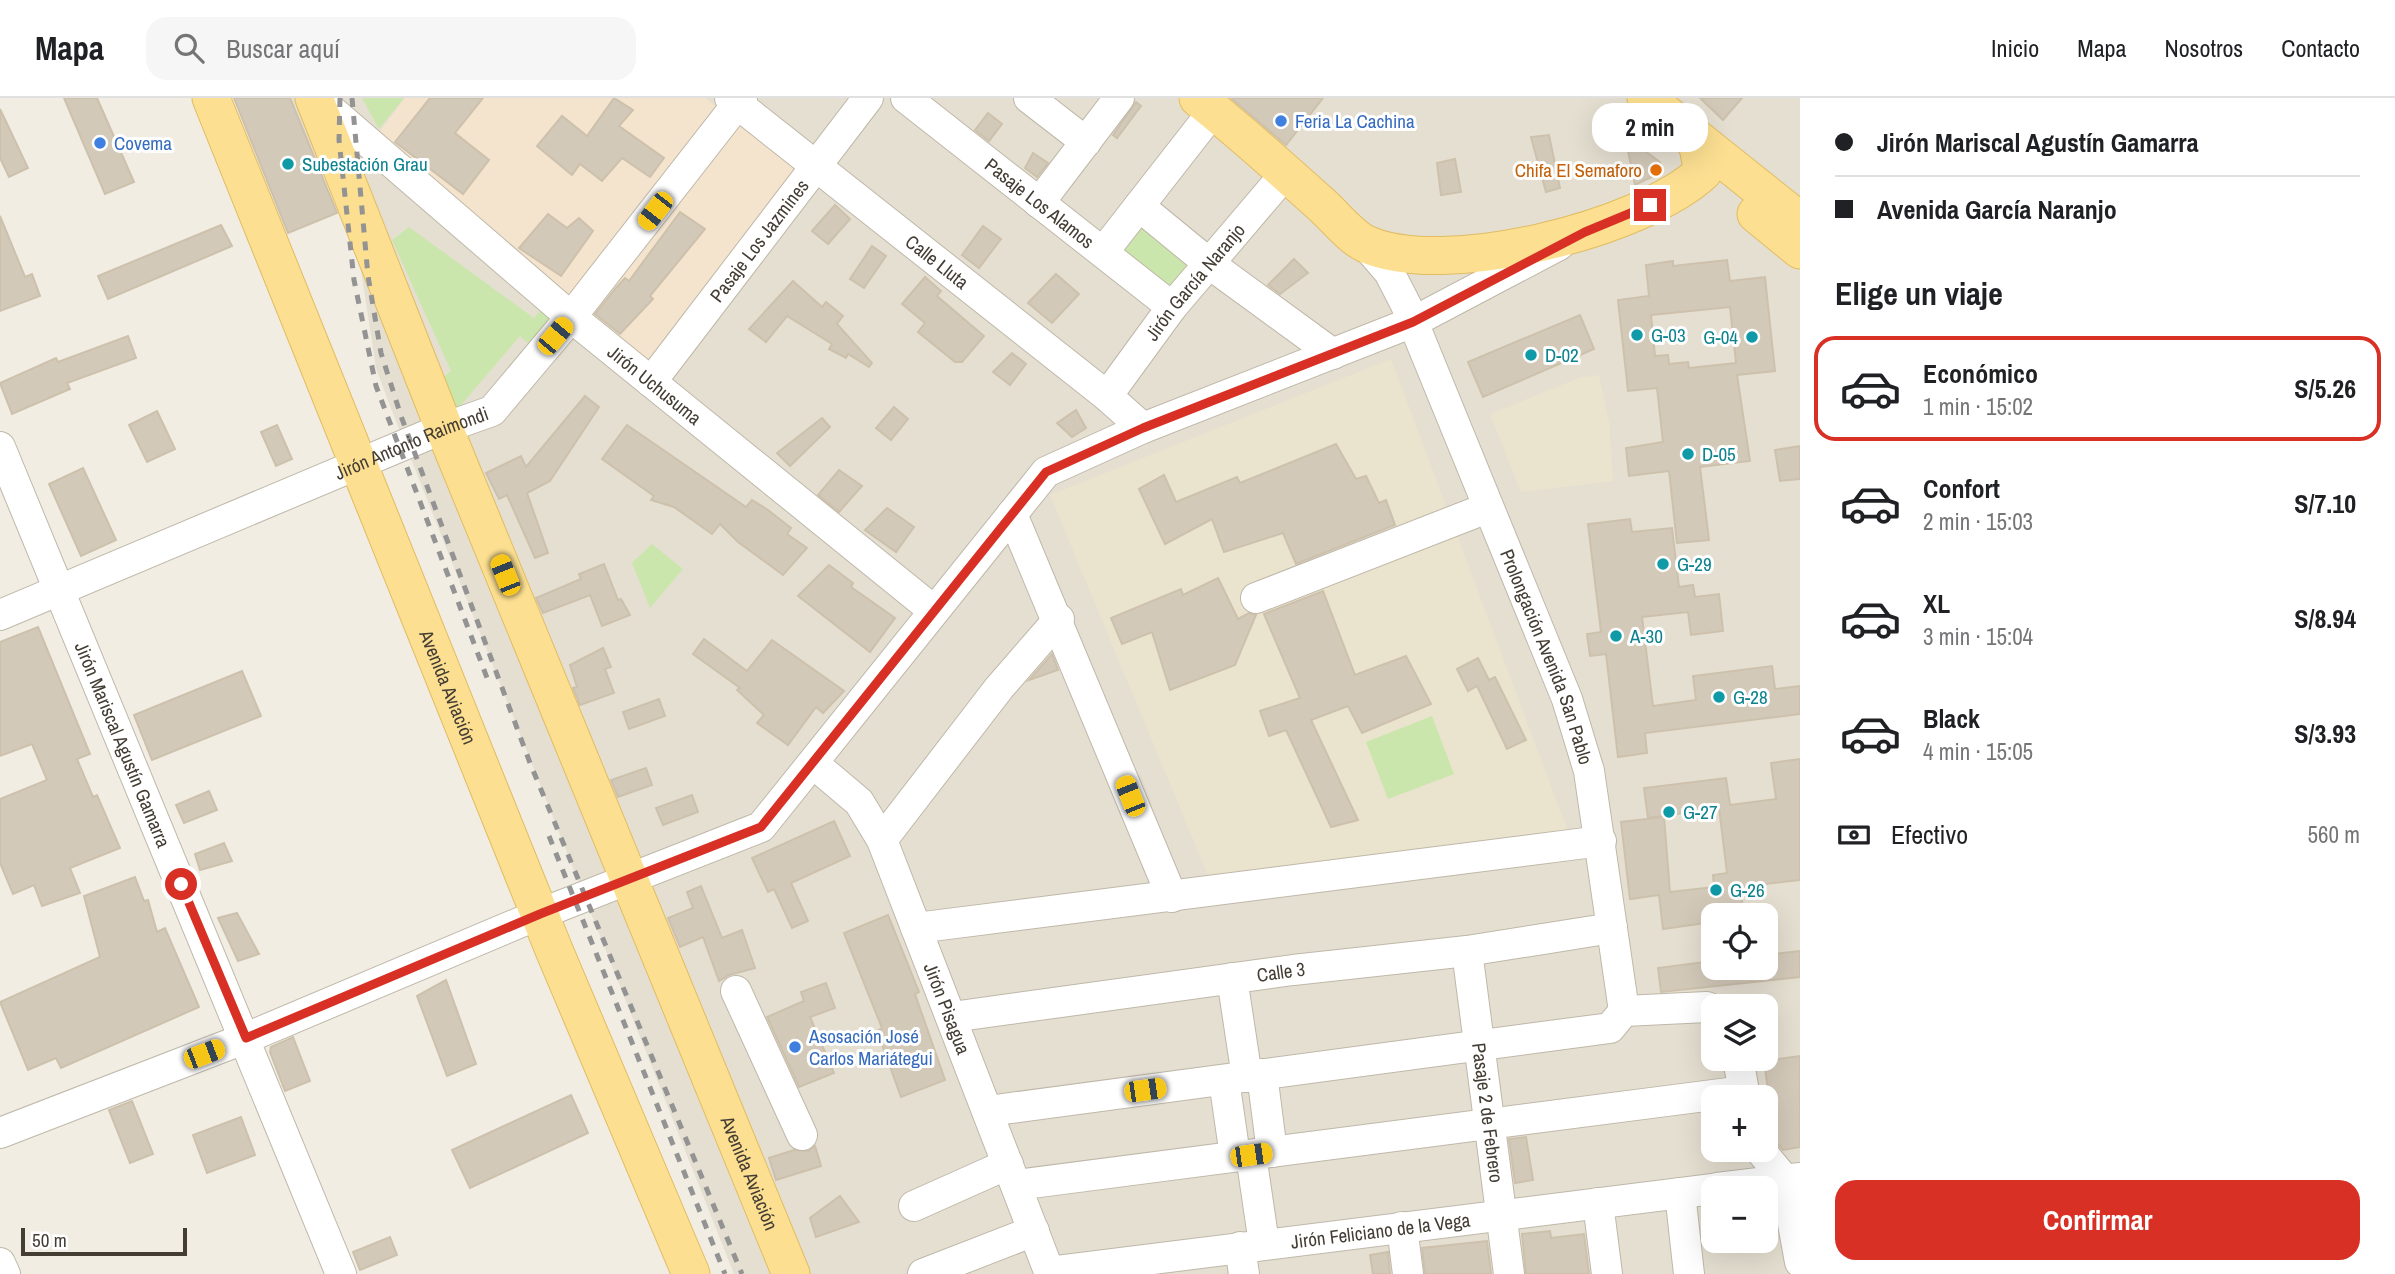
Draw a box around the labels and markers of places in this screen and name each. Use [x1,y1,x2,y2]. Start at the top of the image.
place label: Feria La Cachina [1295,108,1415,134]
marker: Feria La Cachina [1273,113,1289,129]
place label: Covema [114,130,172,156]
marker: Covema [92,135,108,151]
place label: Subestación Grau [302,151,428,177]
marker: Subestación Grau [280,156,296,172]
place label: Chifa El Semaforo [1515,157,1642,183]
marker: Chifa El Semaforo [1648,162,1664,178]
place label: G-03 [1651,322,1686,348]
place label: G-04 [1703,324,1738,350]
marker: G-03 [1629,327,1645,343]
marker: G-04 [1744,329,1760,345]
place label: D-02 [1545,342,1579,368]
marker: D-02 [1523,347,1539,363]
place label: D-05 [1702,441,1736,467]
marker: D-05 [1680,446,1696,462]
place label: G-29 [1677,551,1712,577]
marker: G-29 [1655,556,1671,572]
place label: A-30 [1629,623,1663,649]
marker: A-30 [1608,628,1624,644]
place label: G-28 [1733,684,1768,710]
marker: G-28 [1711,689,1727,705]
place label: G-27 [1683,799,1718,825]
marker: G-27 [1661,804,1677,820]
place label: G-26 [1730,877,1765,903]
marker: G-26 [1708,882,1724,898]
place label: Asosación José Carlos Mariátegui [808,1023,933,1071]
marker: Asosación José Carlos Mariátegui [787,1039,803,1055]

